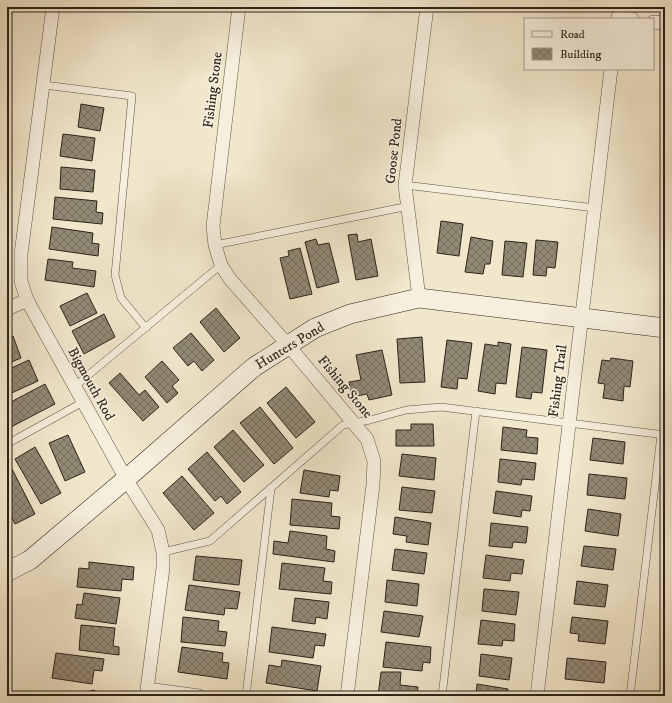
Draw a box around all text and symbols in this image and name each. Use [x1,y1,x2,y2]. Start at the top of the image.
legend [524,18,654,70]
text: Road [560,27,585,42]
text: Building [560,47,601,62]
street label: Fishing Stone [199,51,227,129]
street label: Goose Pond [382,117,406,185]
street label: Hunters Pond [252,318,328,374]
street label: Fishing Trail [545,343,571,418]
street label: Bigmouth Rod [63,344,119,424]
street label: Fishing Stone [313,352,377,422]

